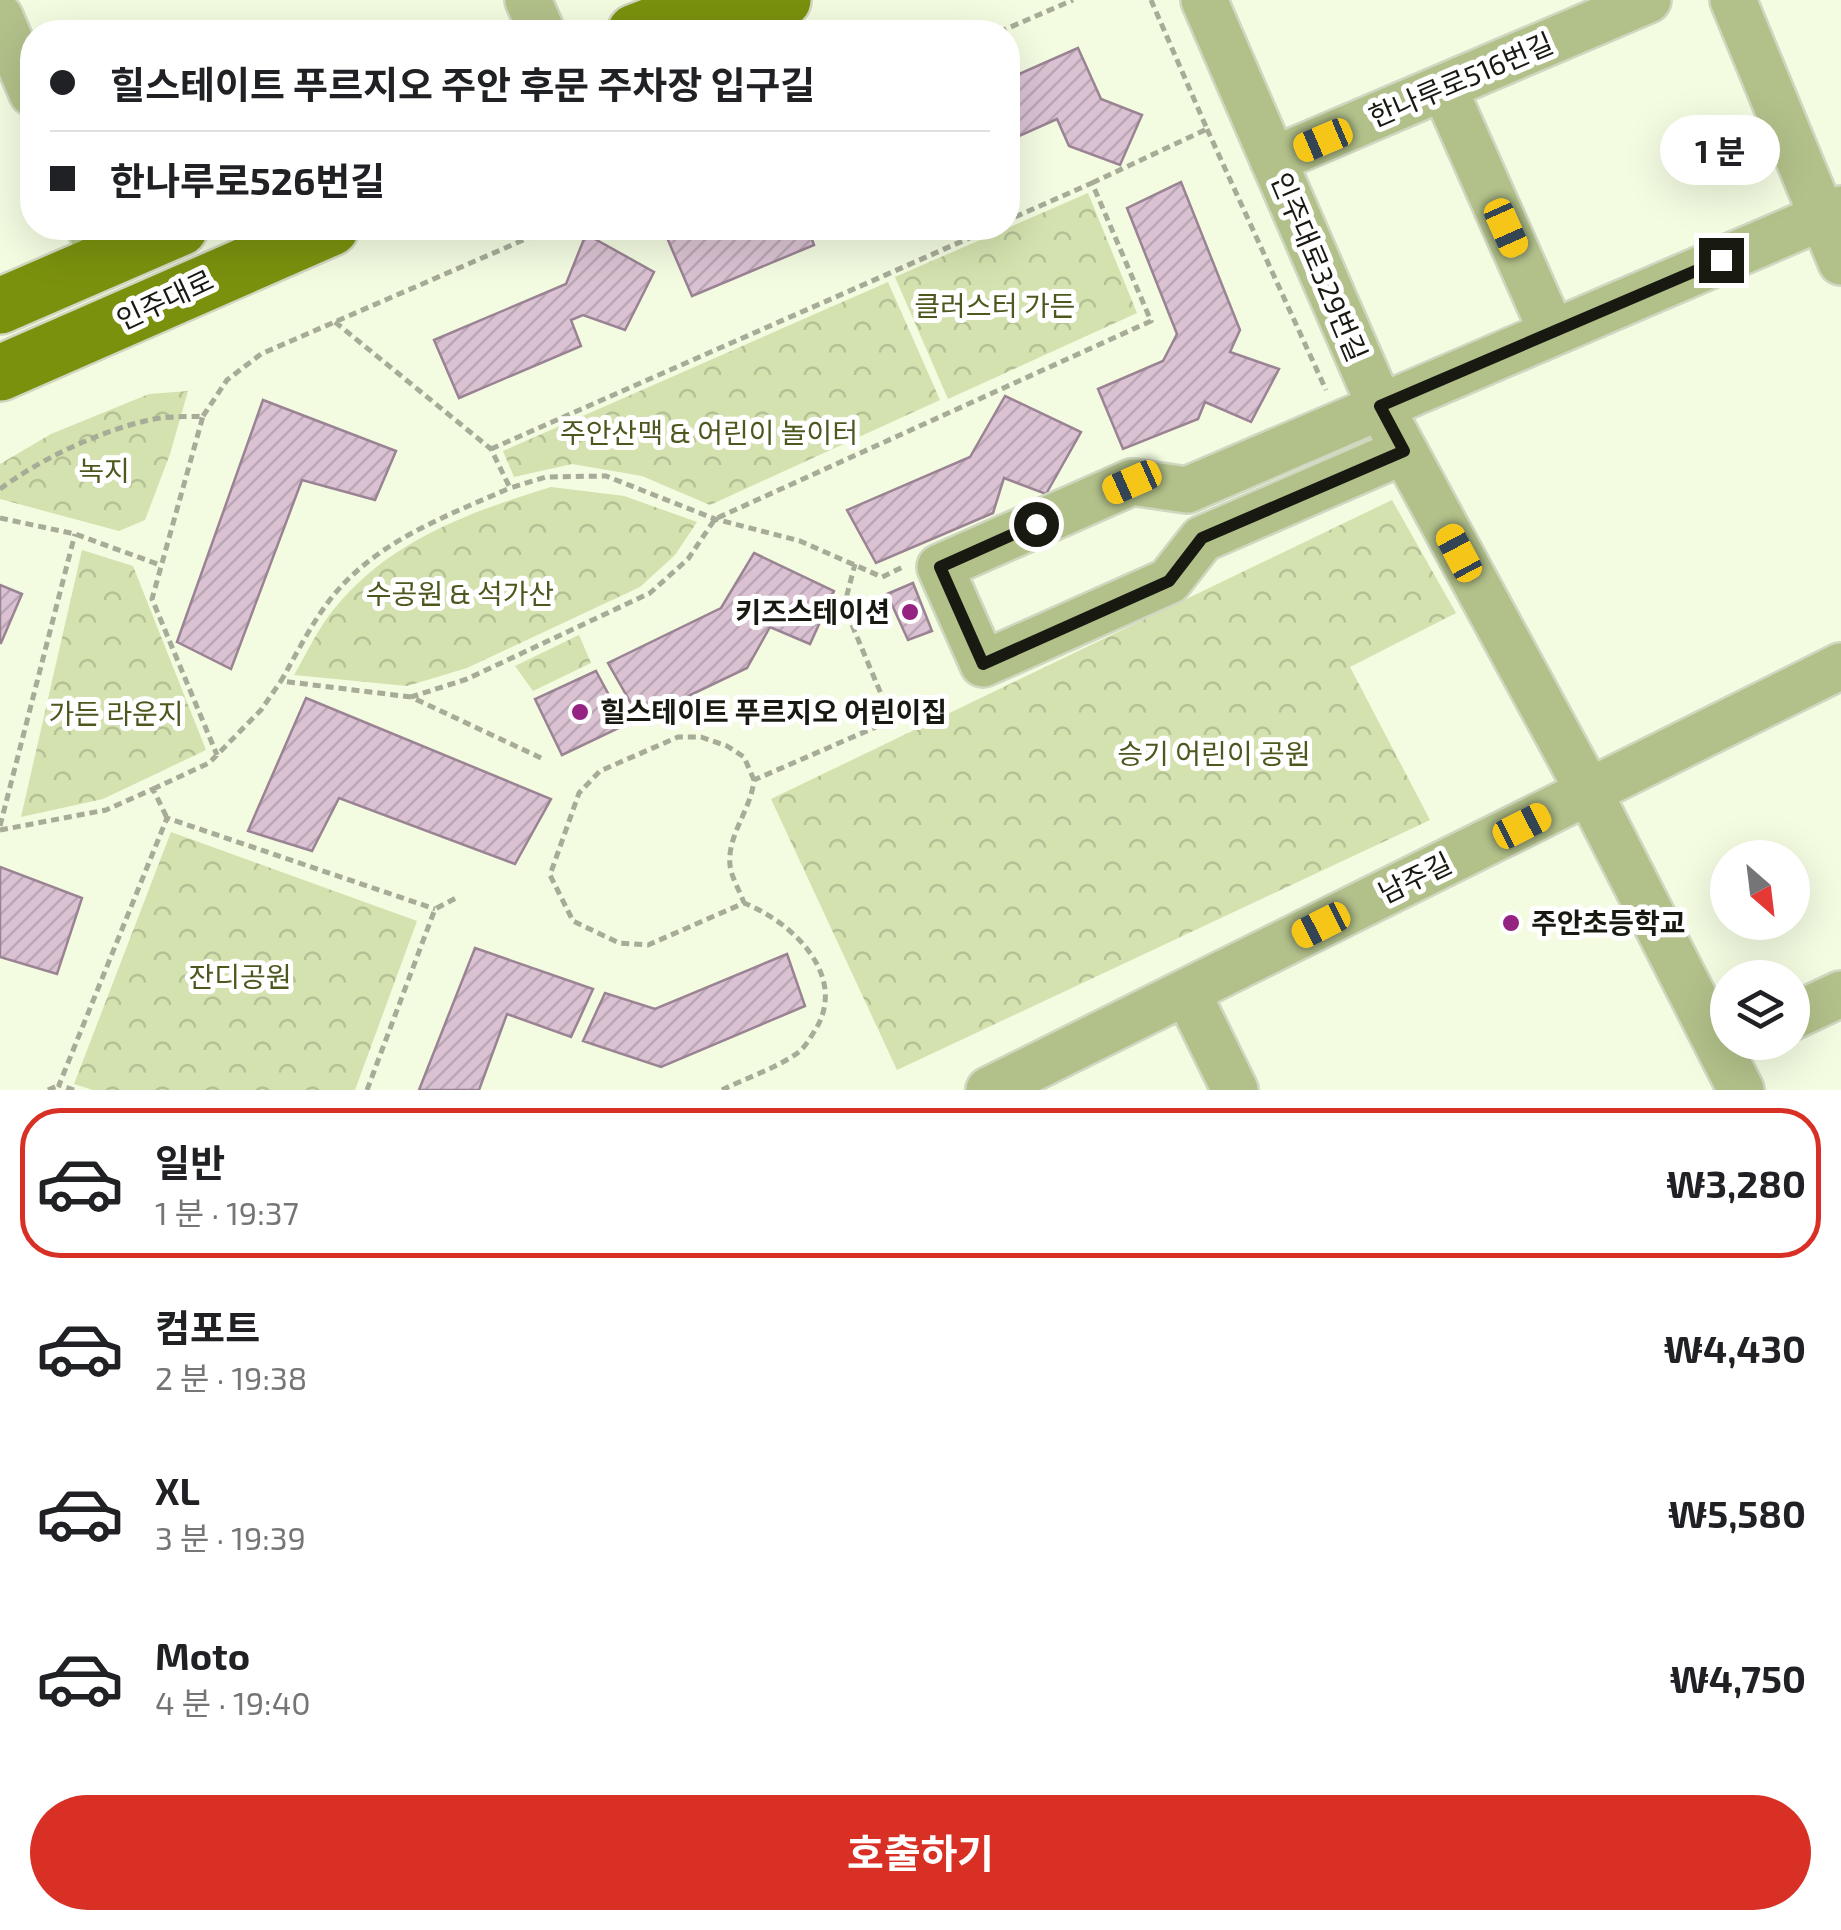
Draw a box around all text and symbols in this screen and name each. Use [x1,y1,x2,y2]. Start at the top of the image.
street label: 한나루로516번길 [1363,25,1558,133]
text: 힐스테이트 푸르지오 주안 후문 주차장 입구길 [110,61,815,107]
car [1290,114,1356,166]
callout: 1 분 [1661,115,1781,185]
text: 1 분 [1695,131,1745,169]
text: 한나루로526번길 [110,157,385,203]
street label: 인주대로329번길 [1265,167,1375,366]
car [1480,194,1532,262]
route end [1699,238,1744,283]
street label: 인주대로 [111,262,218,336]
park label: 클러스터 가든 [915,288,1075,322]
park label: 주안산맥 & 어린이 놀이터 [560,415,858,449]
park label: 녹지 [78,453,130,487]
car [1098,456,1166,508]
route start [1014,502,1059,547]
car [1432,519,1486,587]
park label: 수공원 & 석가산 [366,576,554,610]
place label: 키즈스테이션 [735,594,890,628]
marker: 키즈스테이션 [899,601,921,623]
place label: 힐스테이트 푸르지오 어린이집 [600,694,947,728]
park label: 가든 라운지 [48,696,184,730]
marker: 힐스테이트 푸르지오 어린이집 [569,701,591,723]
park label: 승기 어린이 공원 [1118,736,1310,770]
car [1488,799,1556,853]
north arrow [1710,840,1810,940]
map controls [1710,840,1810,1060]
street label: 남주길 [1372,845,1457,909]
car [1287,898,1355,952]
place label: 주안초등학교 [1531,905,1686,939]
marker: 주안초등학교 [1500,912,1522,934]
park label: 잔디공원 [188,959,292,993]
button: layers [1710,960,1810,1060]
icon: car [35,1138,125,1228]
text: 일반 [155,1139,225,1185]
text: ₩3,280 [1666,1160,1806,1206]
text: 1 분 · 19:37 [155,1193,299,1231]
icon: car [35,1303,125,1393]
text: 컴포트 [155,1304,260,1350]
text: ₩4,430 [1664,1325,1806,1371]
text: 2 분 · 19:38 [155,1358,307,1396]
text: XL [155,1467,200,1513]
icon: car [35,1468,125,1558]
text: ₩5,580 [1668,1490,1806,1536]
text: 3 분 · 19:39 [155,1518,306,1556]
text: Moto [155,1632,250,1678]
icon: car [35,1633,125,1723]
text: ₩4,750 [1670,1655,1806,1701]
text: 4 분 · 19:40 [155,1683,311,1721]
button: 호출하기 [30,1795,1811,1910]

